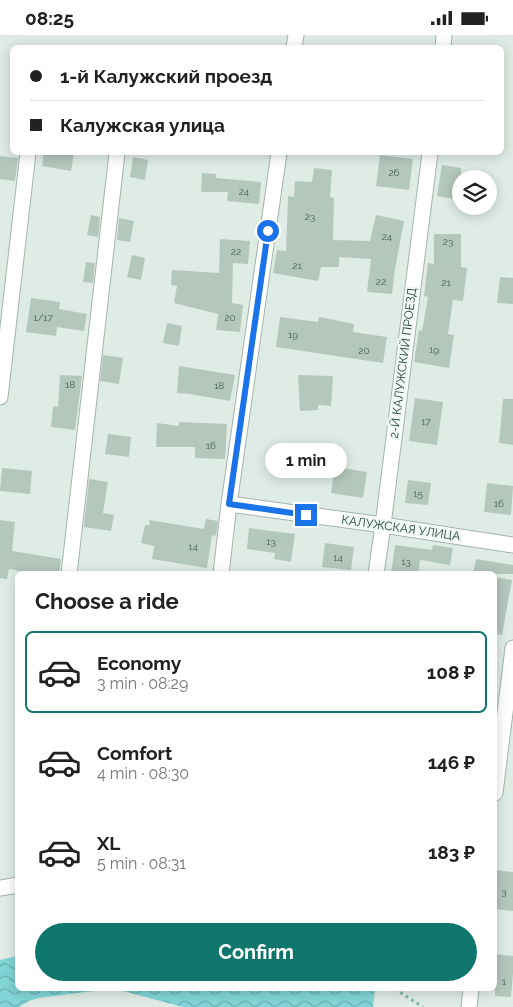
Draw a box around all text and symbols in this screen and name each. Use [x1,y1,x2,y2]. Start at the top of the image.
text: 08:25 [25,7,74,29]
text: 1-й Калужский проезд [60,65,272,87]
text: Калужская улица [60,114,225,136]
house number: 26 [388,167,400,178]
map controls [452,170,497,215]
button: layers [452,170,497,215]
house number: 24 [239,186,250,197]
house number: 23 [305,211,315,222]
route start [257,220,279,242]
house number: 24 [382,231,393,242]
house number: 23 [443,236,453,247]
house number: 22 [231,246,241,257]
house number: 21 [292,260,302,271]
house number: 22 [376,276,386,287]
house number: 21 [441,277,451,288]
street label: 2-Й КАЛУЖСКИЙ ПРОЕЗД [387,287,419,439]
house number: 1/17 [33,312,53,323]
house number: 20 [224,312,236,323]
house number: 19 [288,329,298,340]
house number: 19 [429,344,439,355]
house number: 20 [358,345,370,356]
house number: 18 [65,379,75,390]
house number: 18 [214,380,224,391]
house number: 17 [421,416,431,427]
house number: 16 [206,440,216,451]
callout: 1 min [265,443,347,477]
text: 1 min [286,451,326,470]
house number: 15 [413,488,423,499]
house number: 16 [494,498,504,509]
route end [295,504,317,526]
street label: КАЛУЖСКАЯ УЛИЦА [341,513,461,543]
house number: 13 [266,536,276,547]
house number: 14 [188,541,198,552]
house number: 14 [333,552,343,563]
house number: 13 [401,556,411,567]
text: Choose a ride [35,588,179,614]
icon: car [37,650,82,695]
text: Economy [97,652,181,674]
text: 108 ₽ [427,661,475,683]
text: 3 min · 08:29 [97,674,188,693]
icon: car [37,740,82,785]
text: Comfort [97,742,172,764]
text: 146 ₽ [428,751,475,773]
text: 4 min · 08:30 [97,764,189,783]
icon: car [37,830,82,875]
text: XL [97,832,120,854]
text: 183 ₽ [428,841,475,863]
text: 5 min · 08:31 [97,854,186,873]
house number: 3 [501,886,507,897]
button: Confirm [35,923,477,981]
house number: 1 [502,976,507,987]

